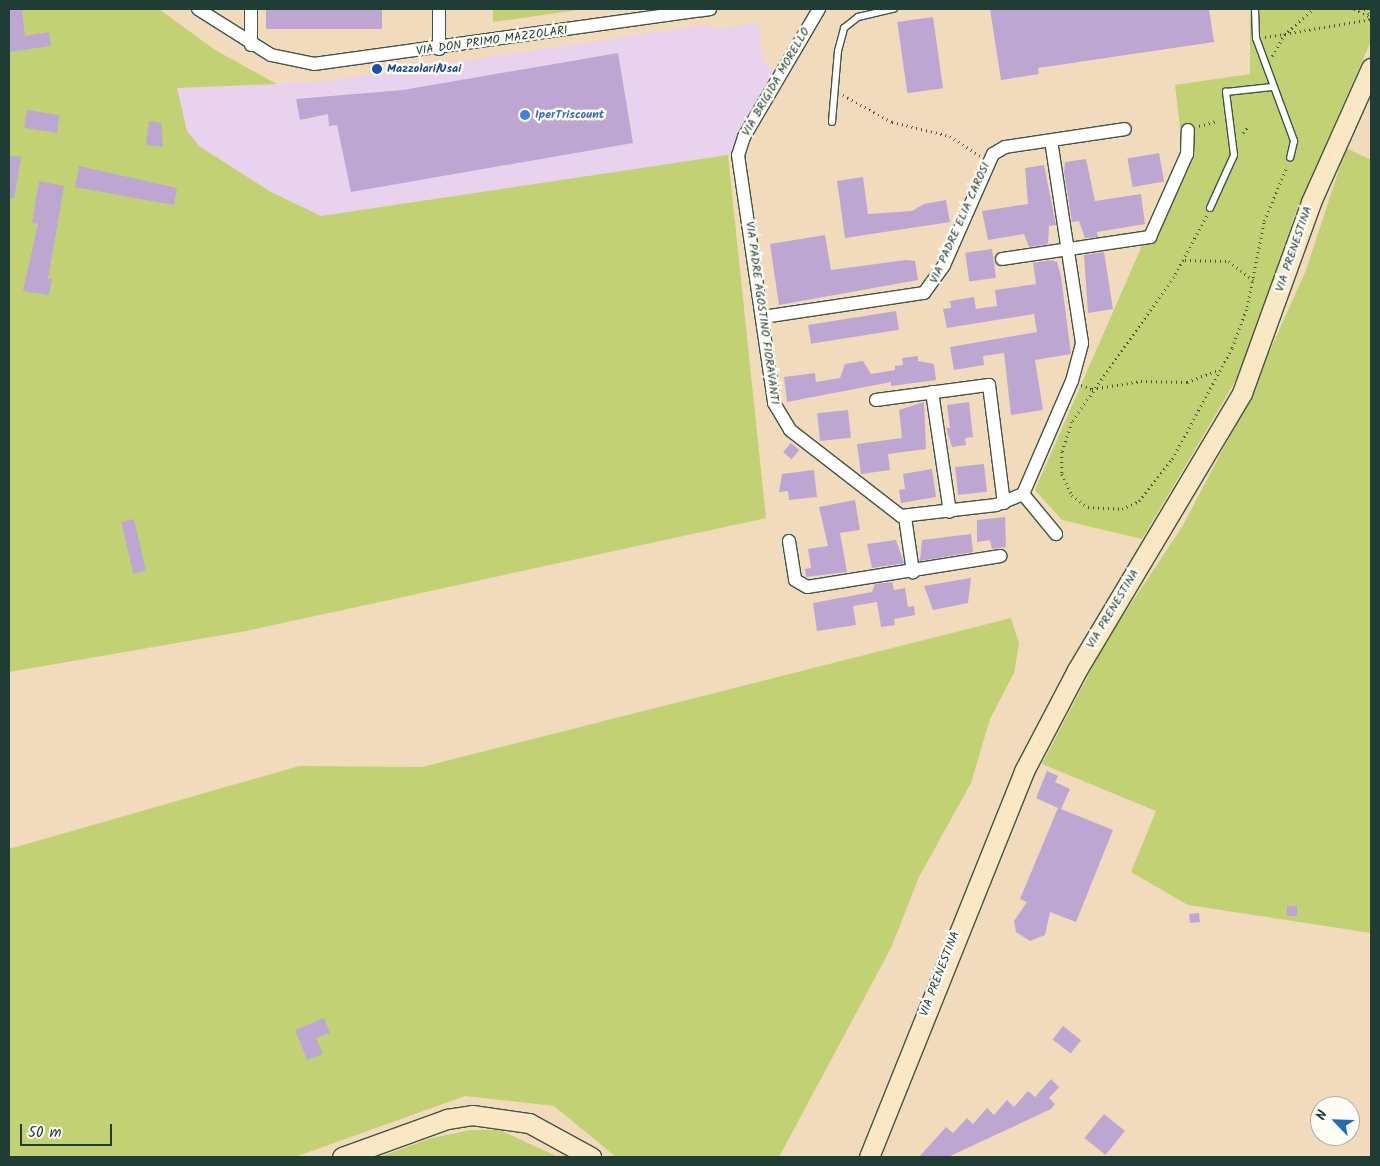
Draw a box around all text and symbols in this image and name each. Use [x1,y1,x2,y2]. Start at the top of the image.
street label: VIA DON PRIMO MAZZOLARI [415,23,569,59]
street label: VIA BRIGIDA MORELLO [739,25,813,139]
place label: Mazzolari/Usai [387,62,461,76]
marker: Mazzolari/Usai [371,63,383,75]
place label: IperTriscount [535,108,604,122]
marker: IperTriscount [519,109,531,121]
street label: VIA PADRE ELIA CAROSI [927,160,993,286]
street label: VIA PRENESTINA [1273,204,1315,294]
street label: VIA PADRE AGOSTINO FIORAVANTI [742,220,782,406]
street label: VIA PRENESTINA [1084,567,1142,651]
street label: VIA PRENESTINA [917,929,963,1019]
north arrow [1310,1096,1360,1146]
text: N [1310,1107,1334,1124]
scale bar [22,1114,115,1146]
text: 50 m [28,1121,62,1145]

